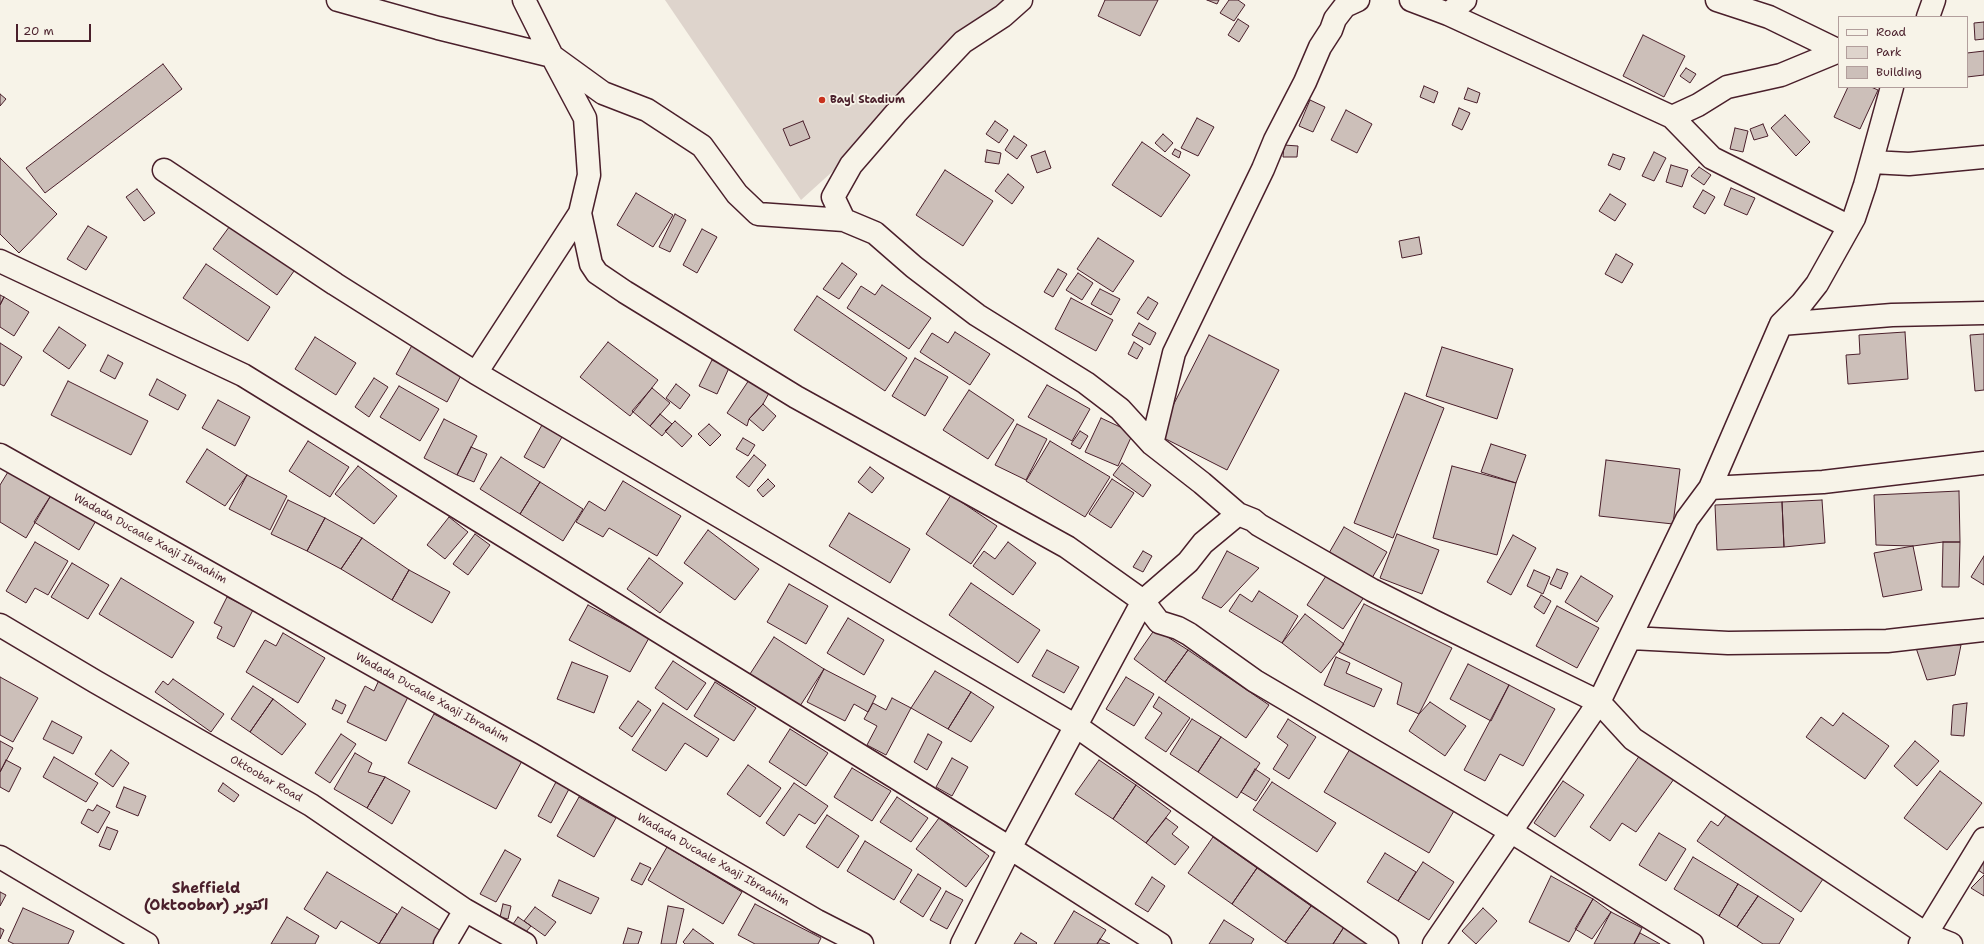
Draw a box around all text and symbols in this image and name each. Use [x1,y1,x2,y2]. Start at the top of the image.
scale bar [18,16,93,42]
legend [1838,16,1968,88]
text: 20 m [23,23,54,39]
text: Road [1876,24,1906,40]
text: Park [1876,44,1902,60]
text: Building [1876,64,1922,80]
place label: Bayl Stadium [830,93,905,107]
marker: Bayl Stadium [817,95,827,105]
street label: Wadada Ducaale Xaaji Ibraahim [71,491,229,587]
street label: Wadada Ducaale Xaaji Ibraahim [353,650,511,746]
street label: Oktoobar Road [227,753,305,805]
street label: Wadada Ducaale Xaaji Ibraahim [634,811,792,909]
district label: Sheffield (Oktoobar) اكتوبر [144,880,268,915]

